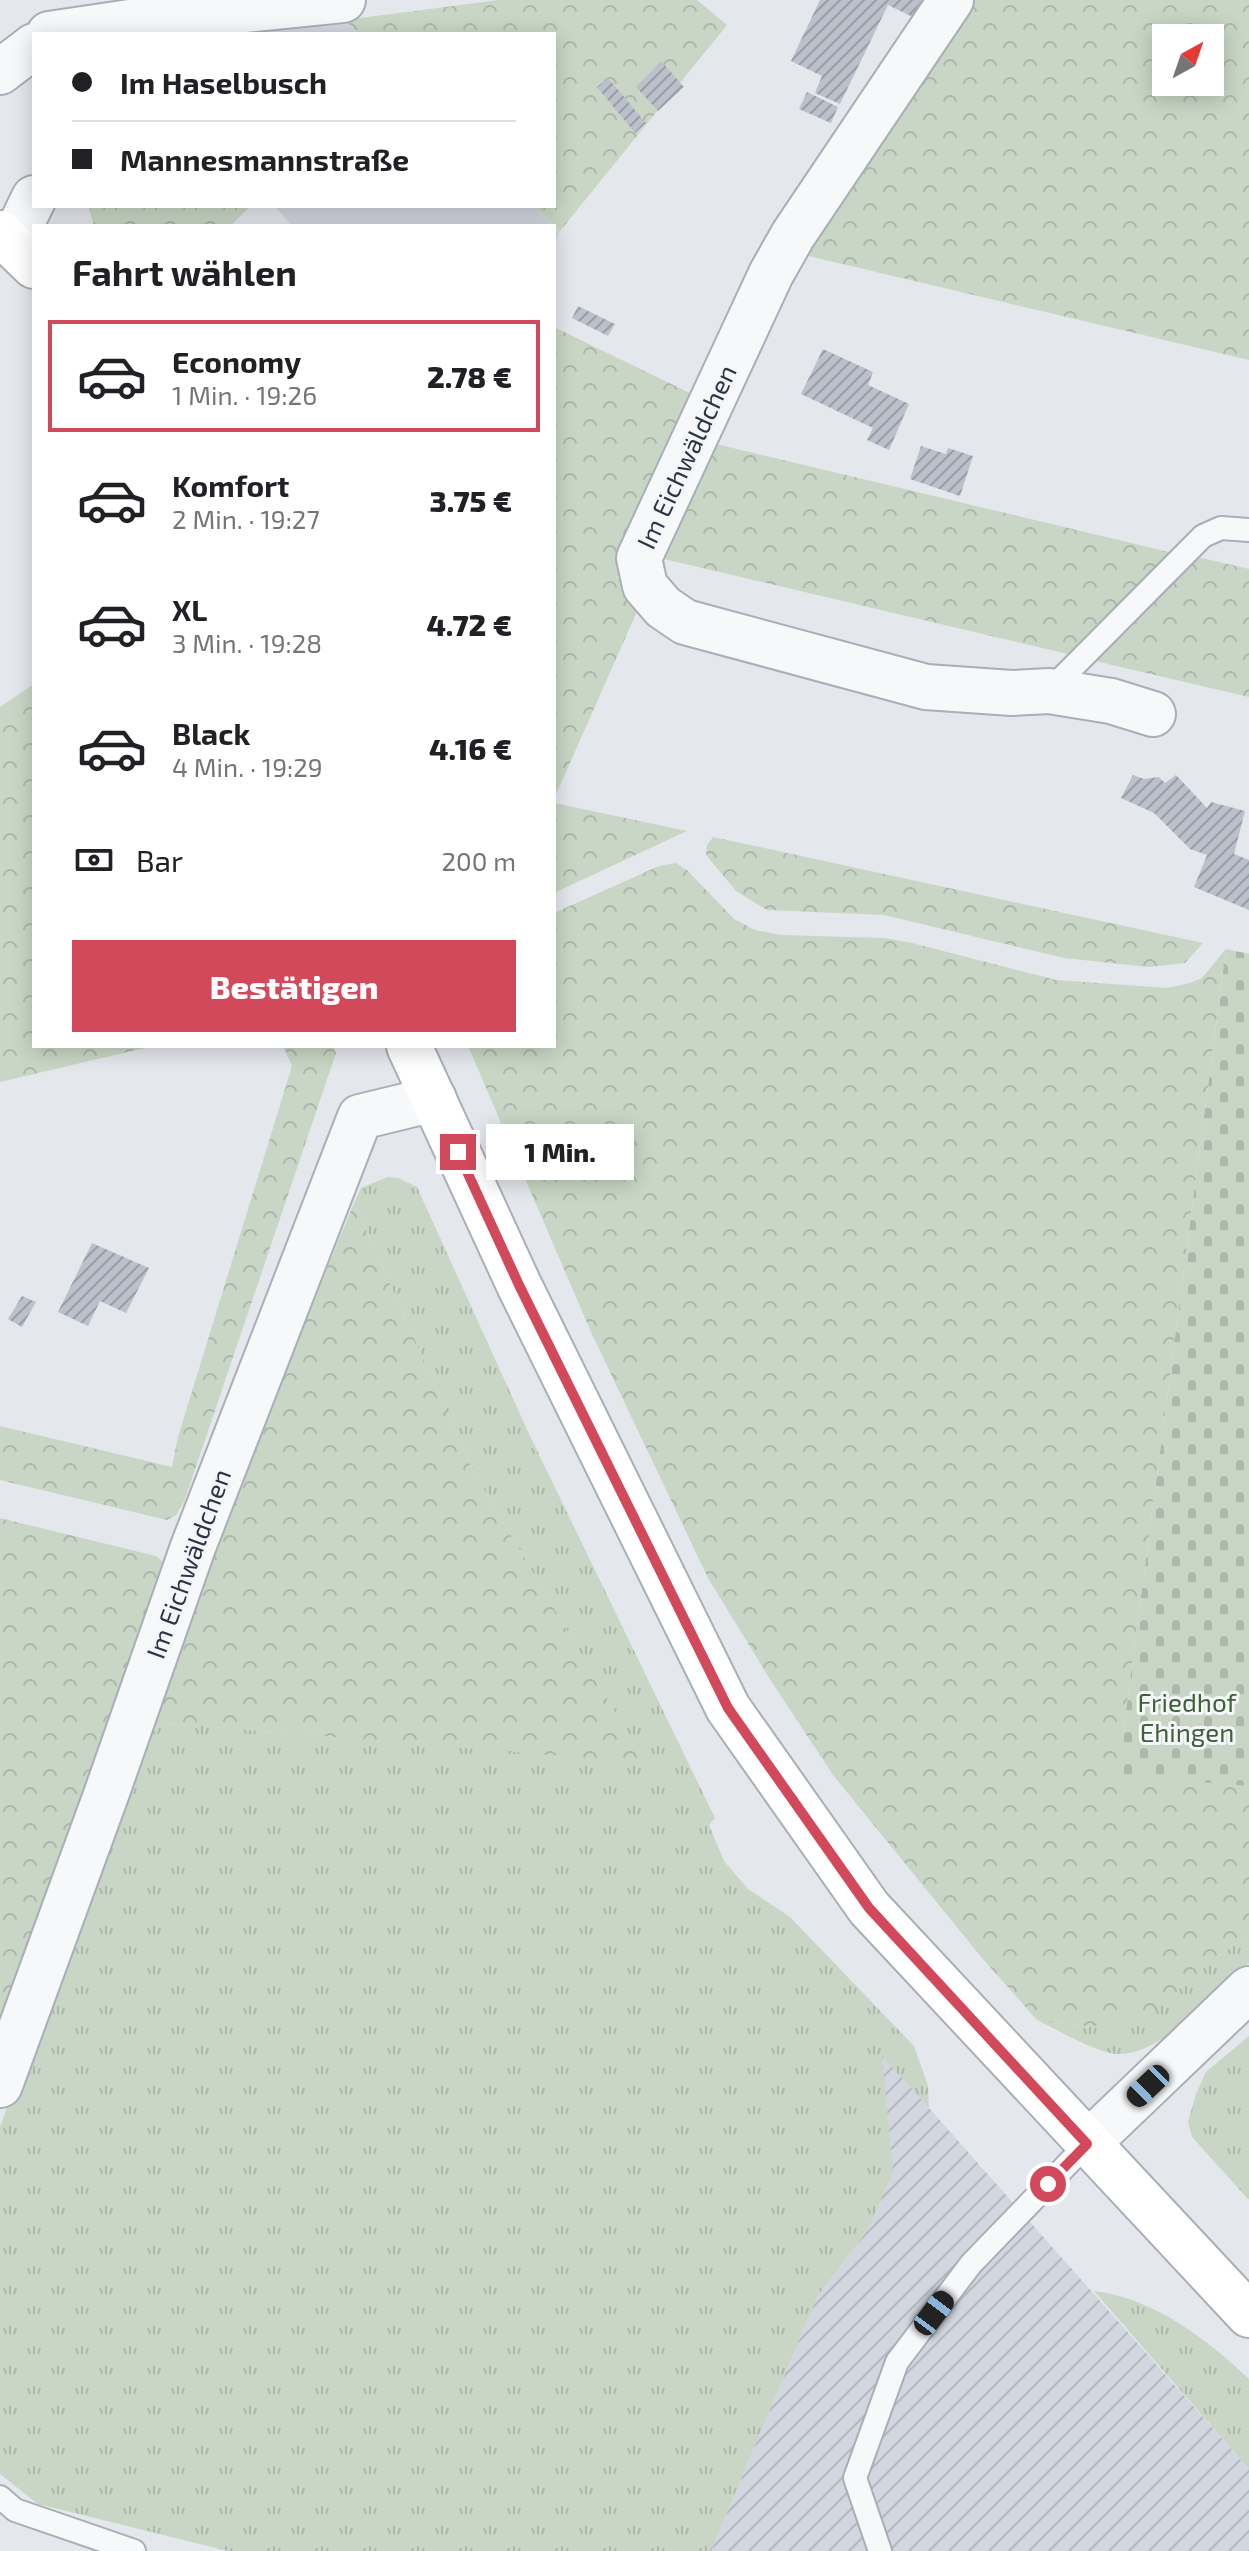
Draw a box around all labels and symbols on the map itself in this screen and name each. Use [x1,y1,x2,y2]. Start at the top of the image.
north arrow [1152,24,1224,96]
street label: Im Eichwäldchen [629,359,742,553]
callout: 1 Min. [486,1124,634,1180]
route end [440,1134,476,1170]
street label: Im Eichwäldchen [139,1465,236,1662]
park label: Friedhof Ehingen [1137,1686,1238,1747]
car [1122,2061,1174,2111]
route start [1030,2166,1066,2202]
car [910,2287,958,2339]

